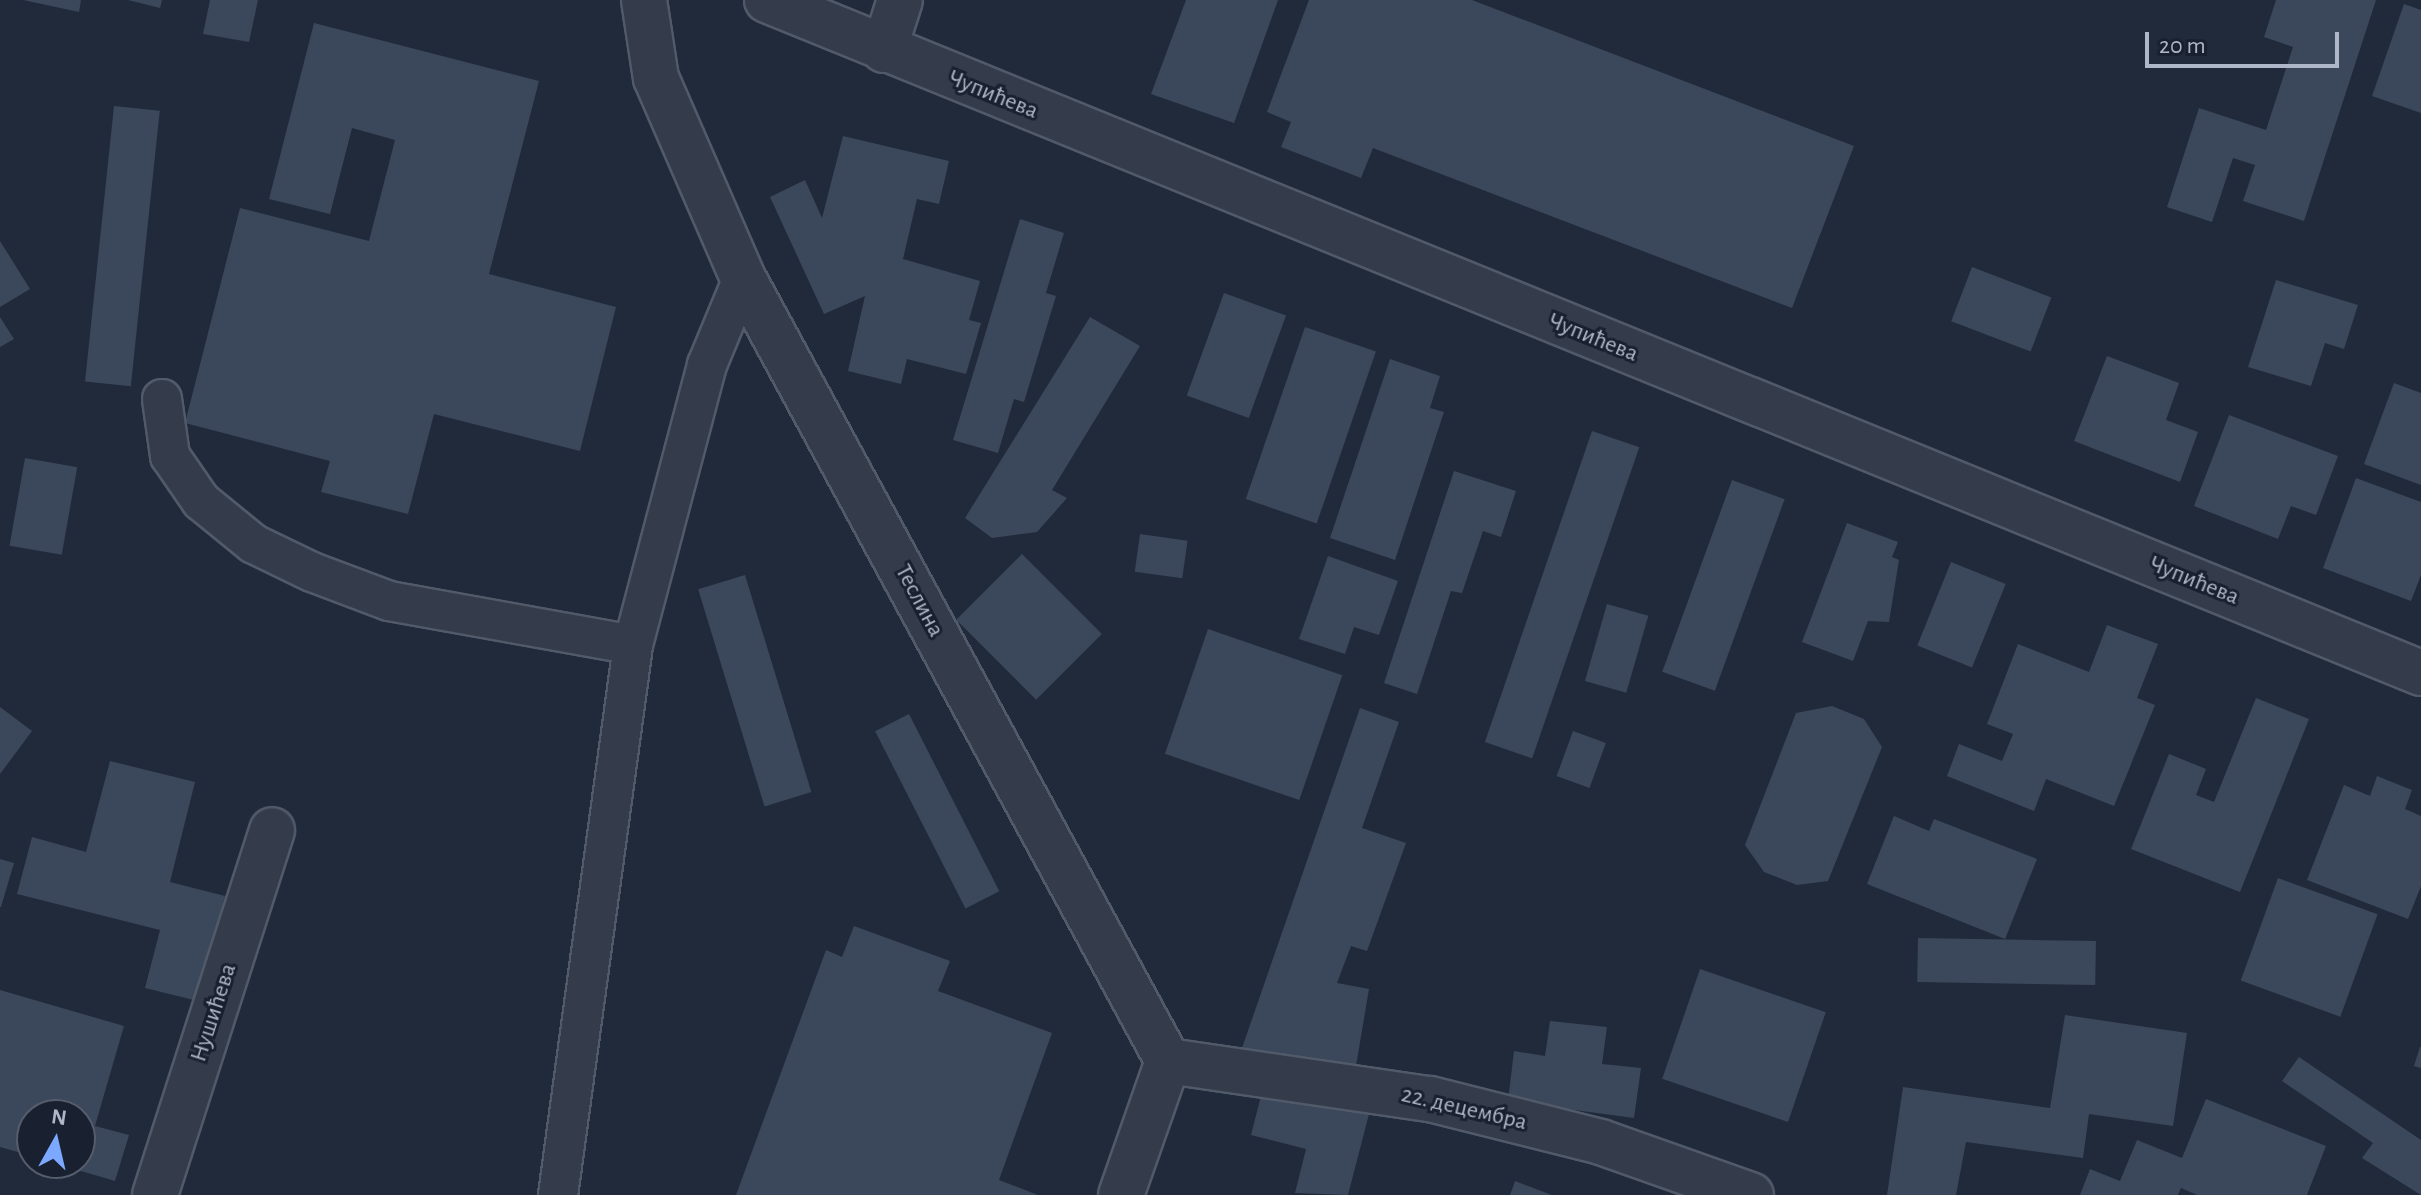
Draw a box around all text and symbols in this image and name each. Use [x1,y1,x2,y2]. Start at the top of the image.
scale bar [2149,16,2343,66]
text: 20 m [2159,34,2206,58]
street label: Чупићева [944,64,1042,126]
street label: Чупићева [1544,307,1642,369]
street label: Чупићева [2145,550,2243,612]
street label: Теслина [888,560,950,642]
street label: Нушићева [185,960,243,1066]
street label: 22. децембра [1398,1081,1530,1137]
north arrow [16,1099,96,1179]
text: N [50,1105,68,1129]

